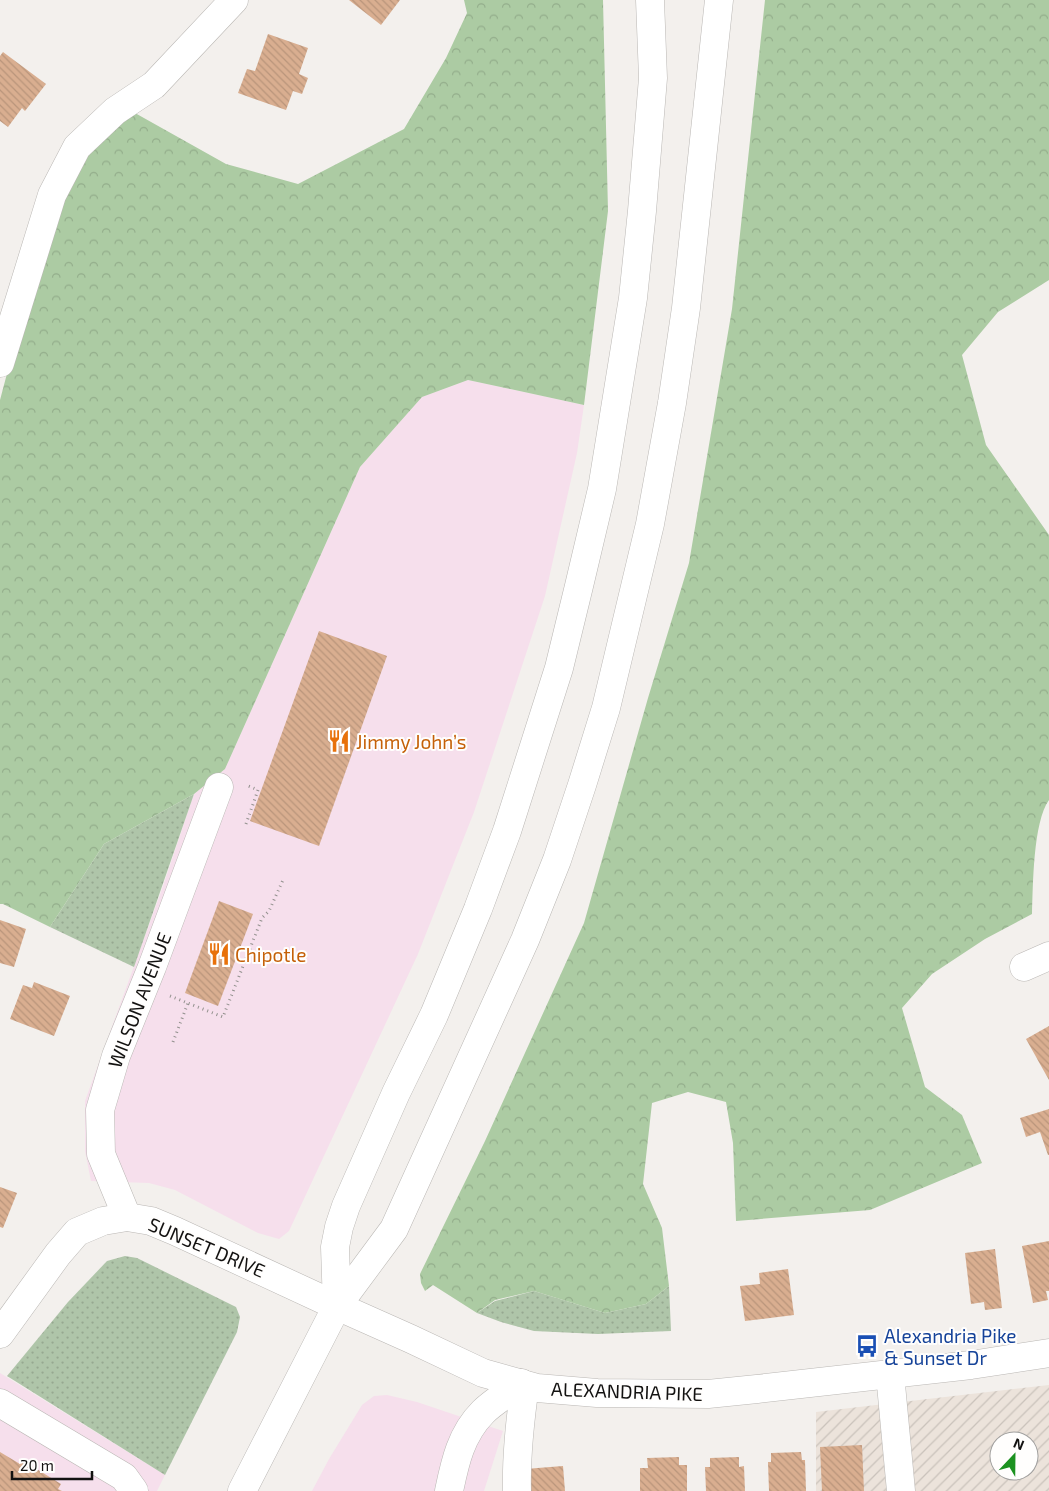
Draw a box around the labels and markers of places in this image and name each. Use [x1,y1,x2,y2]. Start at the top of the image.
restaurant icon: Jimmy John’s [326,728,352,754]
place label: Jimmy John’s [356,730,466,753]
restaurant icon: Chipotle [206,941,232,967]
place label: Chipotle [235,943,306,966]
place label: Alexandria Pike & Sunset Dr [884,1324,1017,1369]
bus stop icon: Alexandria Pike & Sunset Dr [854,1333,880,1359]

